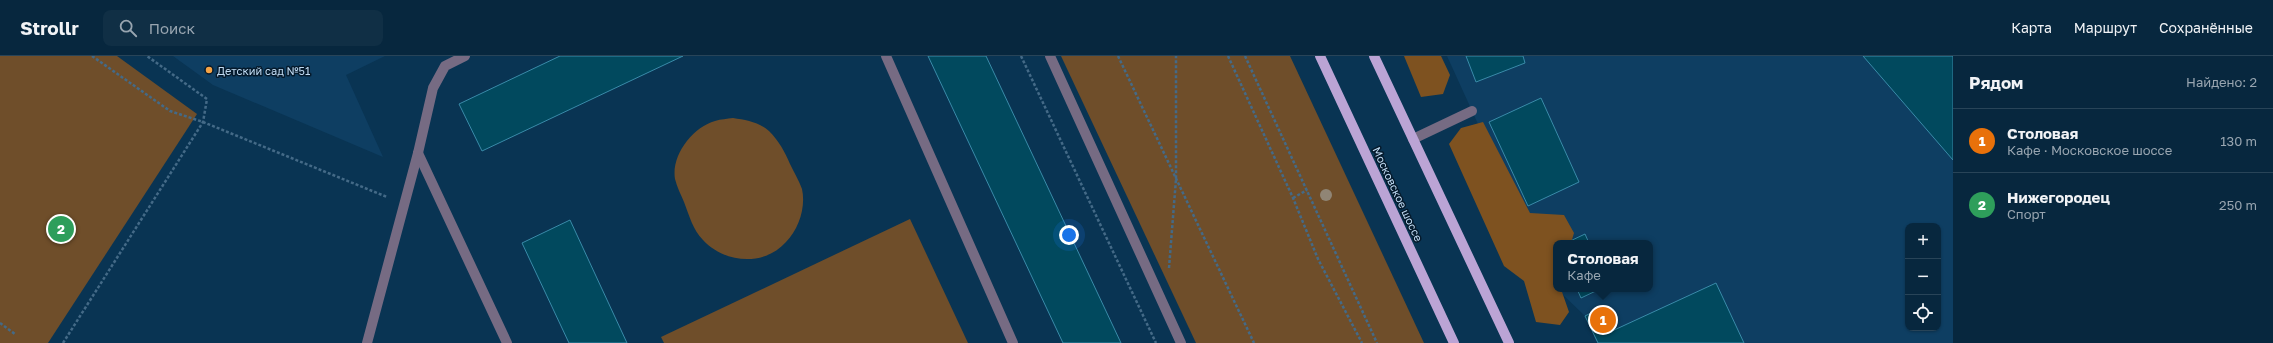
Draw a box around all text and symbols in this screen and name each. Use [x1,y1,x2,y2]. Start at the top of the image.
search box [103,10,383,46]
text: Strollr [20,16,79,39]
icon: search [117,17,139,39]
text: Поиск [149,19,195,37]
text: Карта [2011,19,2052,36]
text: Маршрут [2074,19,2137,36]
text: Сохранённые [2159,19,2253,36]
place label: Детский сад №51 [217,64,310,77]
marker: Детский сад №51 [204,65,214,75]
text: Рядом [1969,72,2023,93]
text: Найдено: 2 [2186,74,2257,90]
text: Столовая [2007,124,2078,142]
text: 1 [1979,133,1985,149]
text: 130 m [2220,133,2257,149]
text: Кафе · Московское шоссе [2007,142,2172,158]
street label: Московское шоссе [1370,145,1426,243]
text: Нижегородец [2007,188,2110,206]
text: 2 [1978,197,1986,213]
text: 250 m [2219,197,2257,213]
text: Спорт [2007,206,2046,222]
pin: 2 [48,214,74,244]
map controls [1905,223,1941,331]
button: + [1905,223,1941,259]
your location [1059,225,1079,245]
popup [1553,240,1653,292]
text: Столовая [1567,249,1639,267]
button: − [1905,259,1941,295]
text: Кафе [1567,267,1601,283]
button: locate [1905,295,1941,331]
pin: 1 [1590,305,1616,335]

